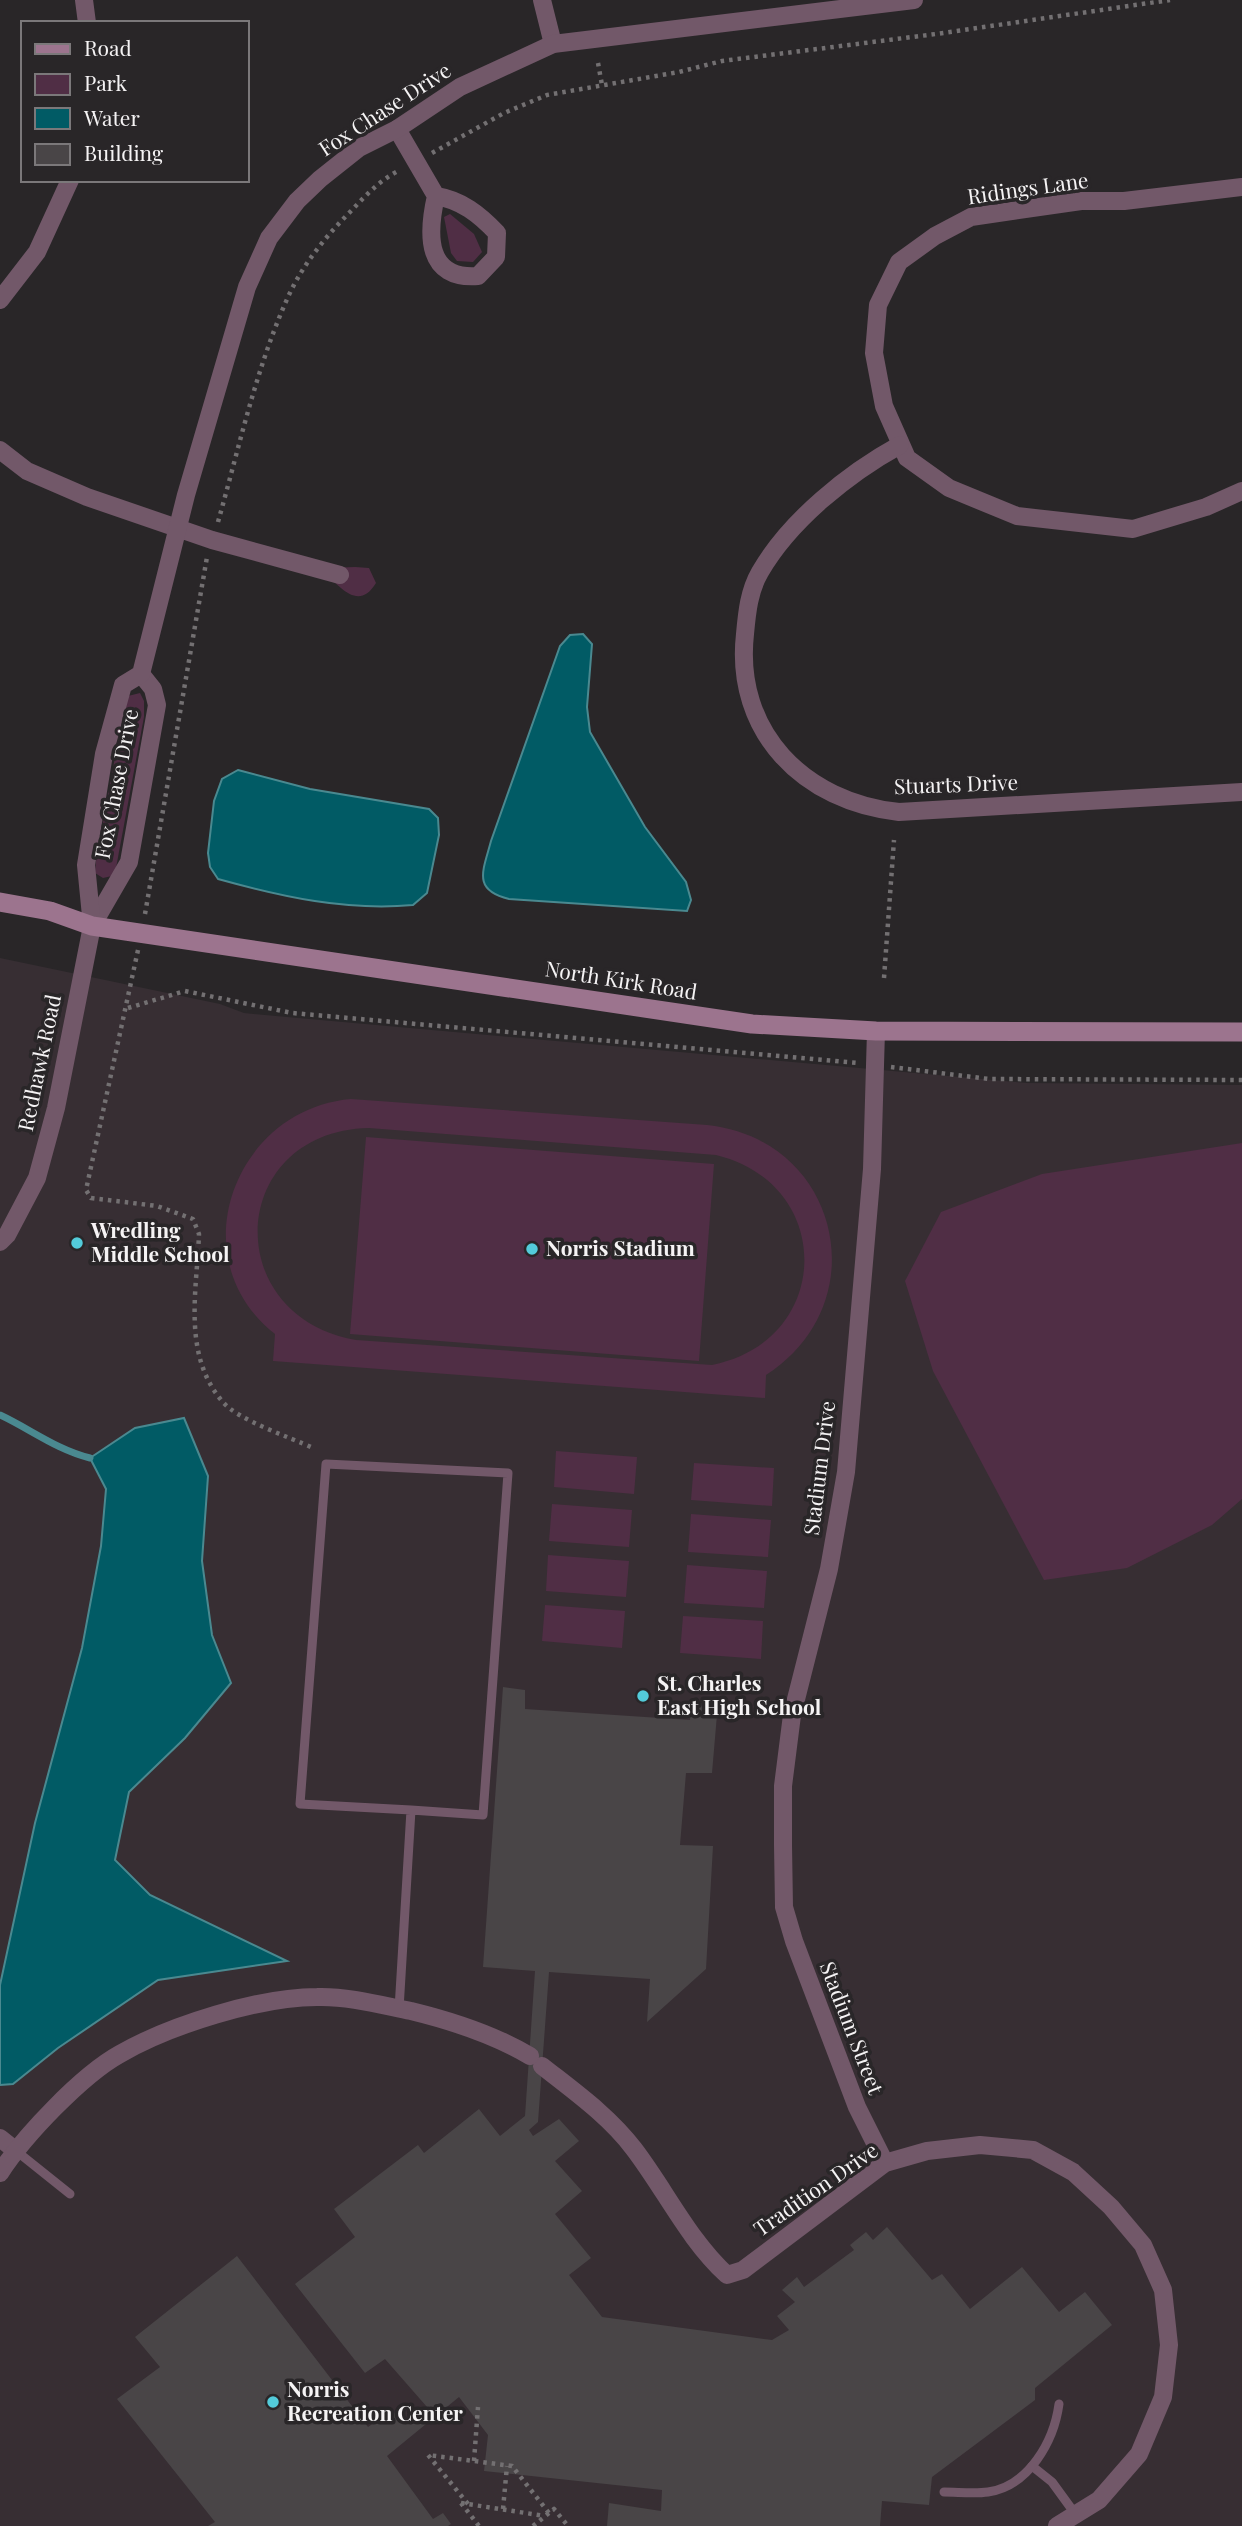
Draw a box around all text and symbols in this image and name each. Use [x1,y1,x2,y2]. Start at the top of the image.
legend [21,21,248,182]
text: Road [84,33,132,61]
street label: Fox Chase Drive [312,55,455,162]
text: Park [84,68,128,96]
text: Water [83,103,140,131]
text: Building [84,138,163,166]
street label: Ridings Lane [965,165,1090,209]
street label: Fox Chase Drive [87,706,143,861]
street label: Stuarts Drive [893,767,1018,799]
street label: North Kirk Road [543,953,699,1005]
street label: Redhawk Road [10,992,66,1134]
place label: Wredling Middle School [90,1215,230,1267]
place label: Norris Stadium [546,1233,695,1261]
marker: Wredling Middle School [69,1235,85,1251]
marker: Norris Stadium [524,1241,540,1257]
street label: Stadium Drive [796,1399,840,1536]
place label: St. Charles East High School [657,1668,822,1720]
marker: St. Charles East High School [635,1688,651,1704]
street label: Stadium Street [815,1957,891,2098]
street label: Tradition Drive [747,2135,882,2242]
place label: Norris Recreation Center [287,2374,463,2426]
marker: Norris Recreation Center [265,2394,281,2410]

